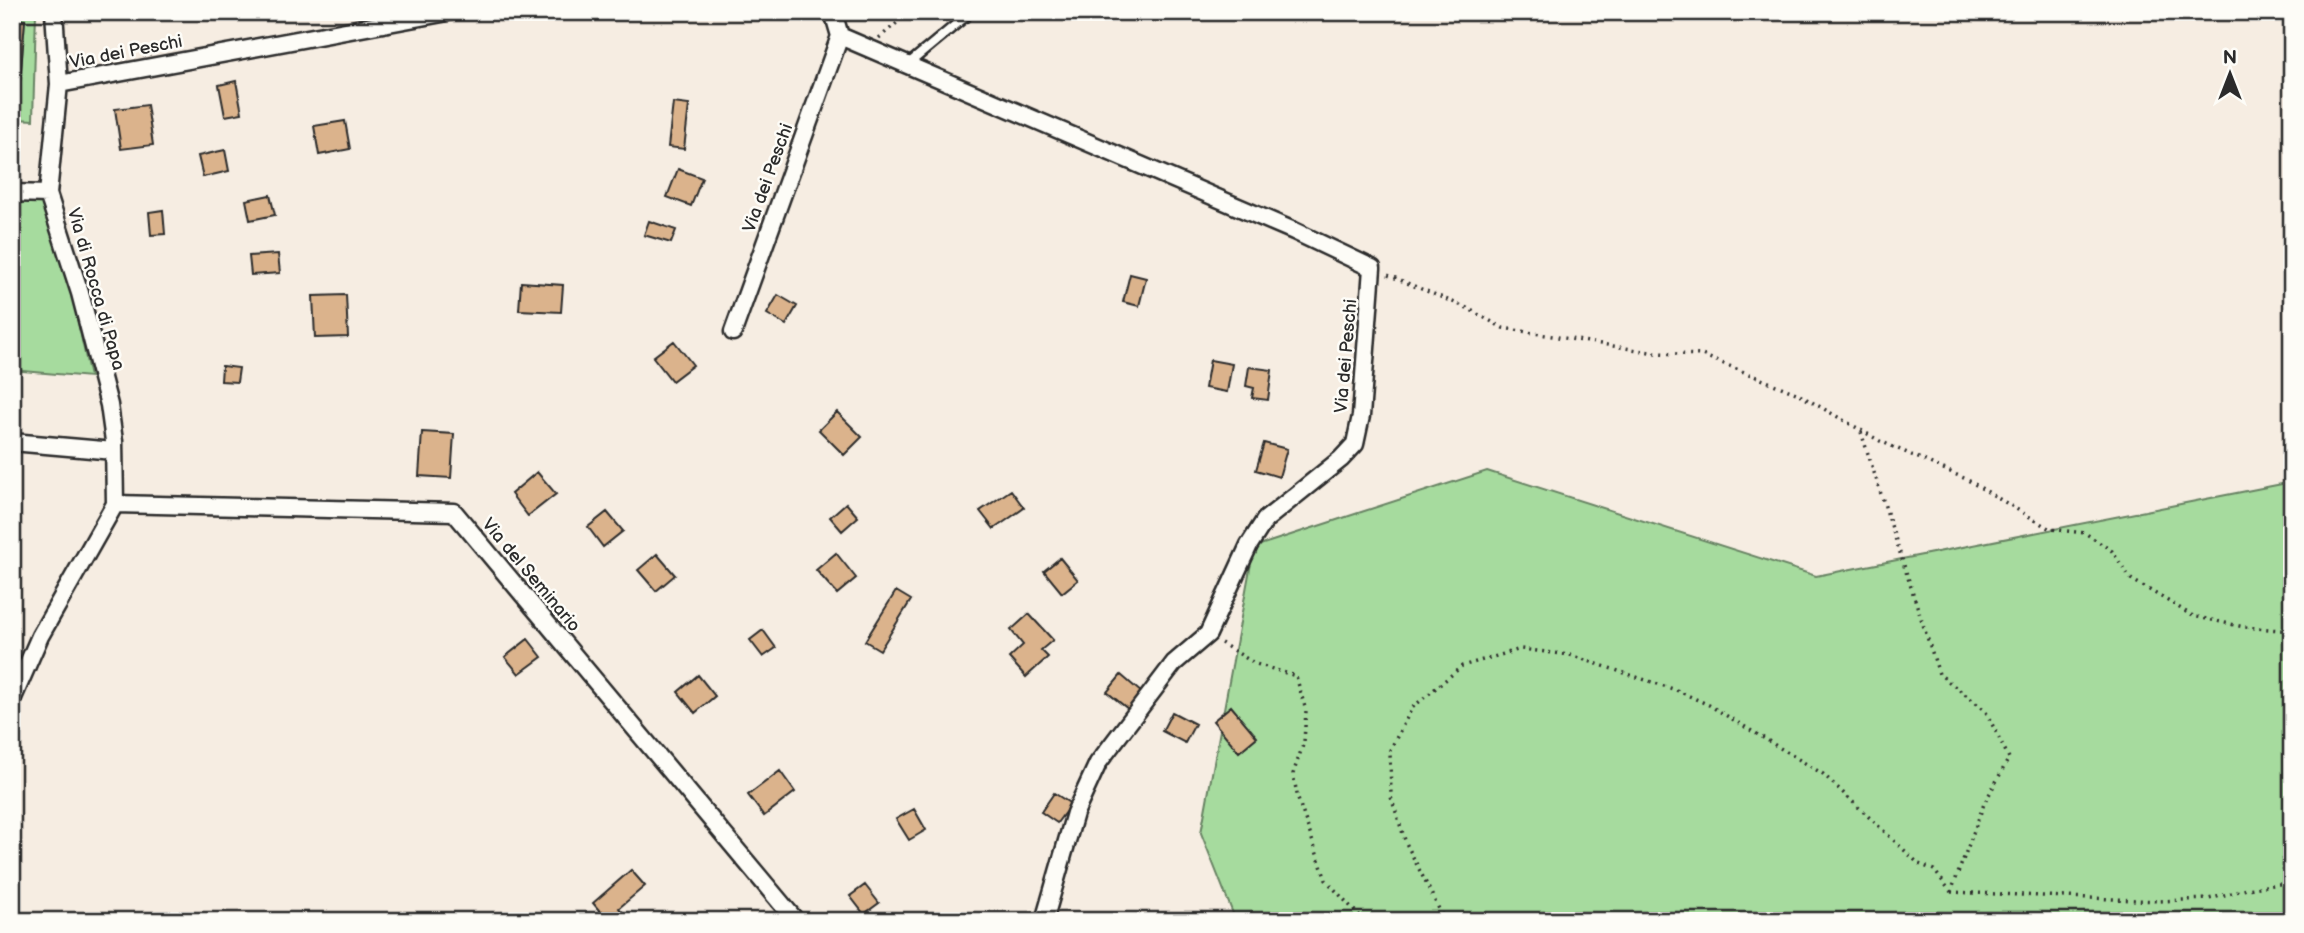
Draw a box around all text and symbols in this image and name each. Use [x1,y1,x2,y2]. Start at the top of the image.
street label: Via dei Peschi [68,31,184,73]
north arrow [2196,38,2266,108]
text: N [2223,47,2237,70]
street label: Via dei Peschi [739,121,797,235]
street label: Via di Rocca di Papa [63,205,129,373]
street label: Via dei Peschi [1331,298,1361,414]
street label: Via del Seminario [477,514,585,636]

